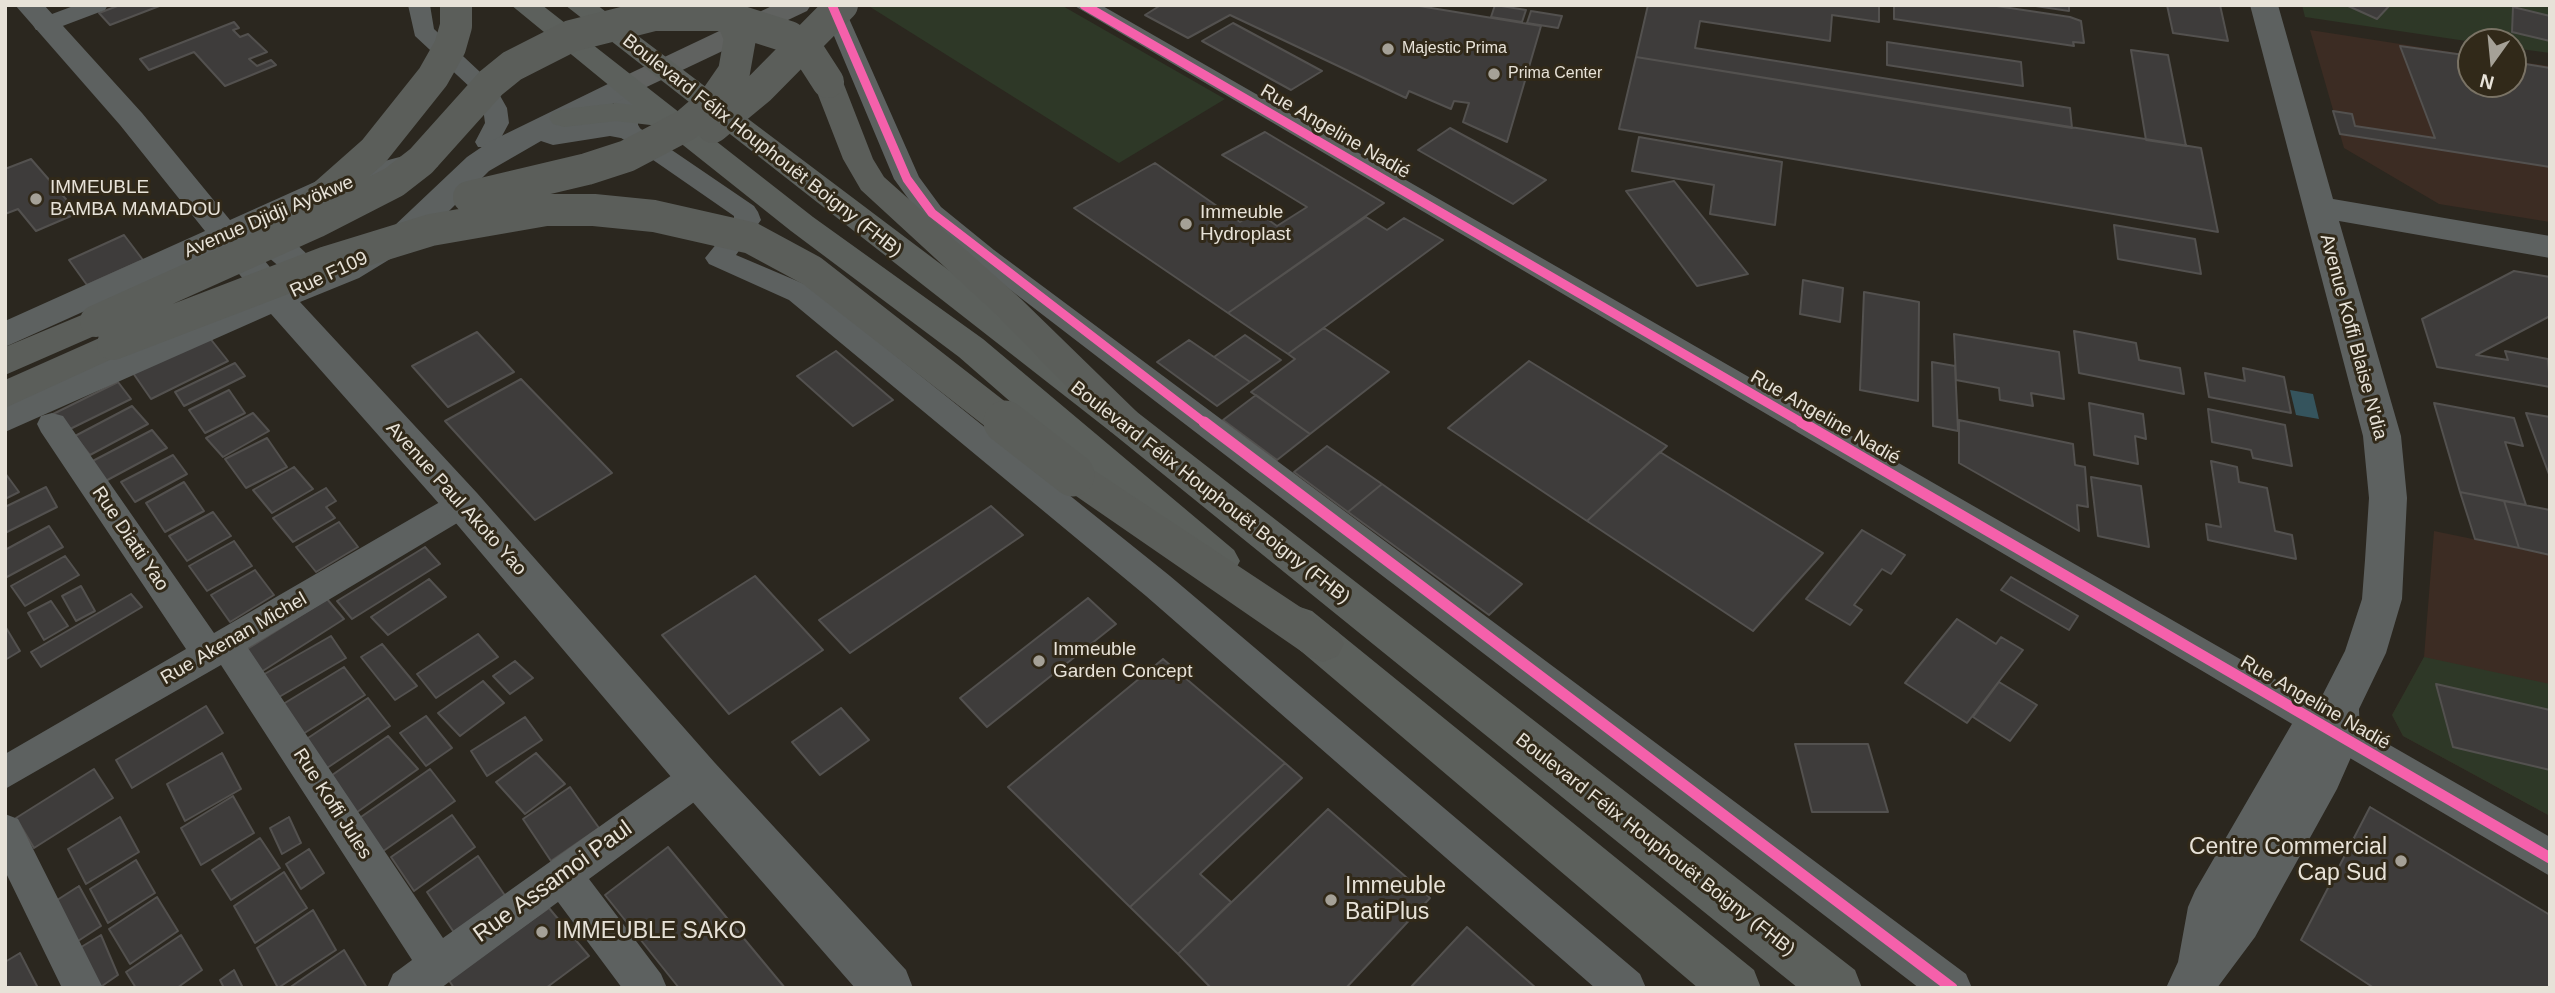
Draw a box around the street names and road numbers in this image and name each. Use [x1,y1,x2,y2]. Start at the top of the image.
street label: Boulevard Félix Houphouët Boigny (FHB) [618,30,906,262]
street label: Rue Angeline Nadié [1256,80,1414,184]
street label: Avenue Djidji Ayökwe [181,171,357,263]
street label: Avenue Koffi Blaise N'dia [2315,232,2391,442]
street label: Rue F109 [286,247,372,303]
street label: Rue Angeline Nadié [1746,366,1904,470]
street label: Boulevard Félix Houphouët Boigny (FHB) [1066,377,1354,609]
street label: Avenue Paul Akoto Yao [381,417,531,581]
street label: Rue Diatti Yao [87,482,173,596]
street label: Rue Akenan Michel [157,588,311,690]
street label: Rue Angeline Nadié [2236,651,2394,755]
street label: Boulevard Félix Houphouët Boigny (FHB) [1511,729,1799,961]
street label: Rue Koffi Jules [288,744,376,864]
street label: Rue Assamoi Paul [468,815,638,949]

